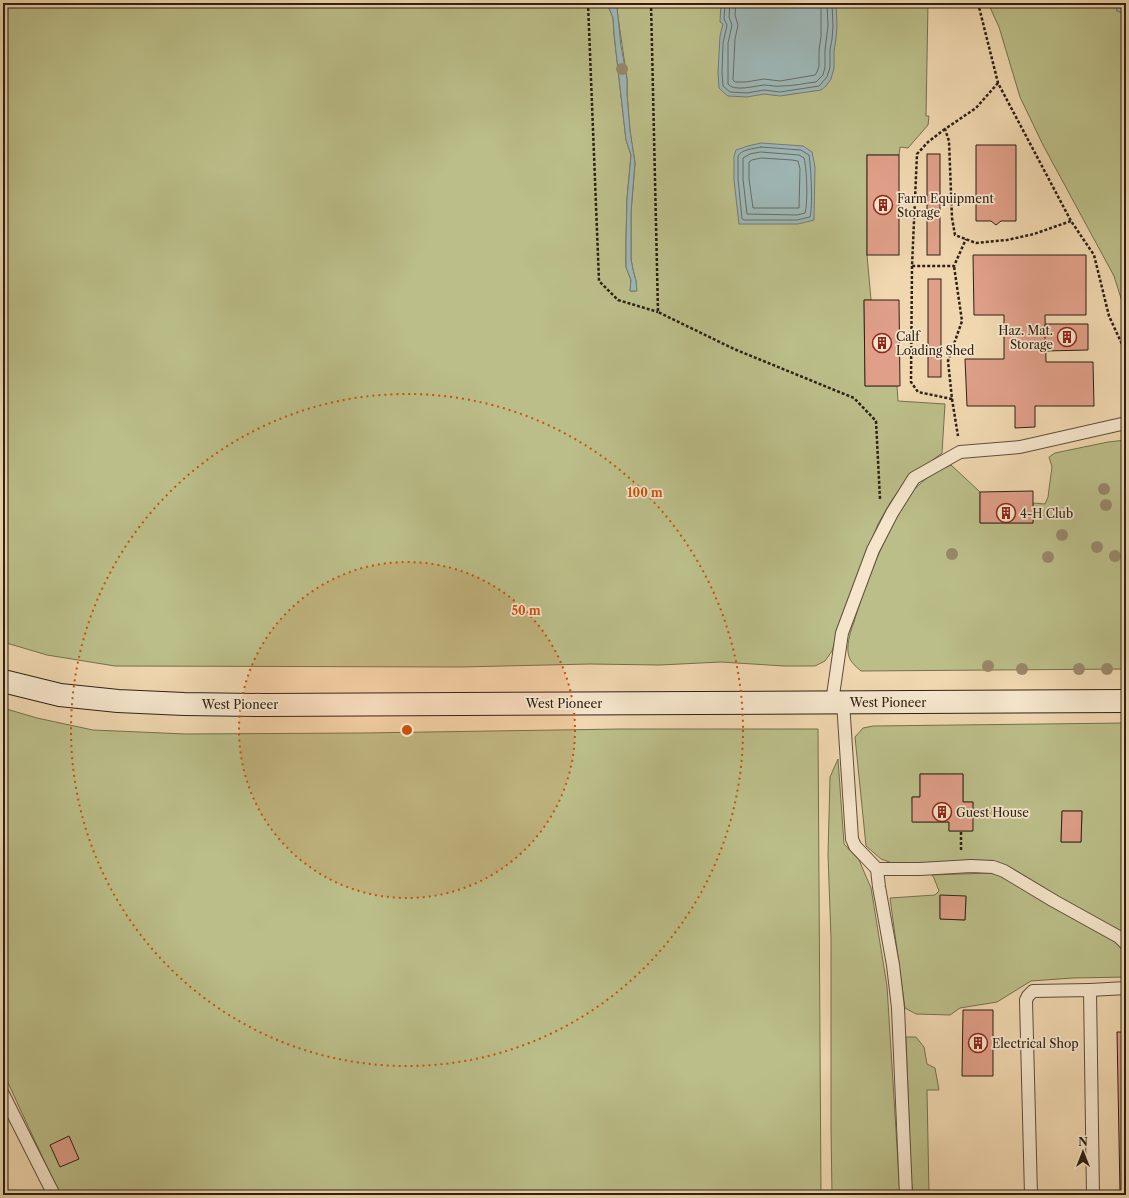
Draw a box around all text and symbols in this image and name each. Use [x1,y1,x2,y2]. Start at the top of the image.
place label: Farm Equipment Storage [897,191,994,220]
building icon: Farm Equipment Storage [872,194,894,216]
place label: Haz. Mat. Storage [998,323,1053,352]
building icon: Haz. Mat. Storage [1056,326,1078,348]
place label: Calf Loading Shed [896,329,975,358]
building icon: Calf Loading Shed [871,332,893,354]
text: 100 m [627,485,663,500]
building icon: 4-H Club [995,502,1017,524]
place label: 4-H Club [1020,506,1073,521]
text: 50 m [511,603,541,618]
street label: West Pioneer [849,695,926,710]
street label: West Pioneer [525,696,602,711]
street label: West Pioneer [201,697,278,712]
centre of rings [400,723,414,737]
building icon: Guest House [931,801,953,823]
place label: Guest House [956,805,1029,820]
building icon: Electrical Shop [967,1032,989,1054]
place label: Electrical Shop [992,1036,1079,1051]
north arrow [1063,1132,1103,1172]
text: N [1078,1135,1088,1149]

